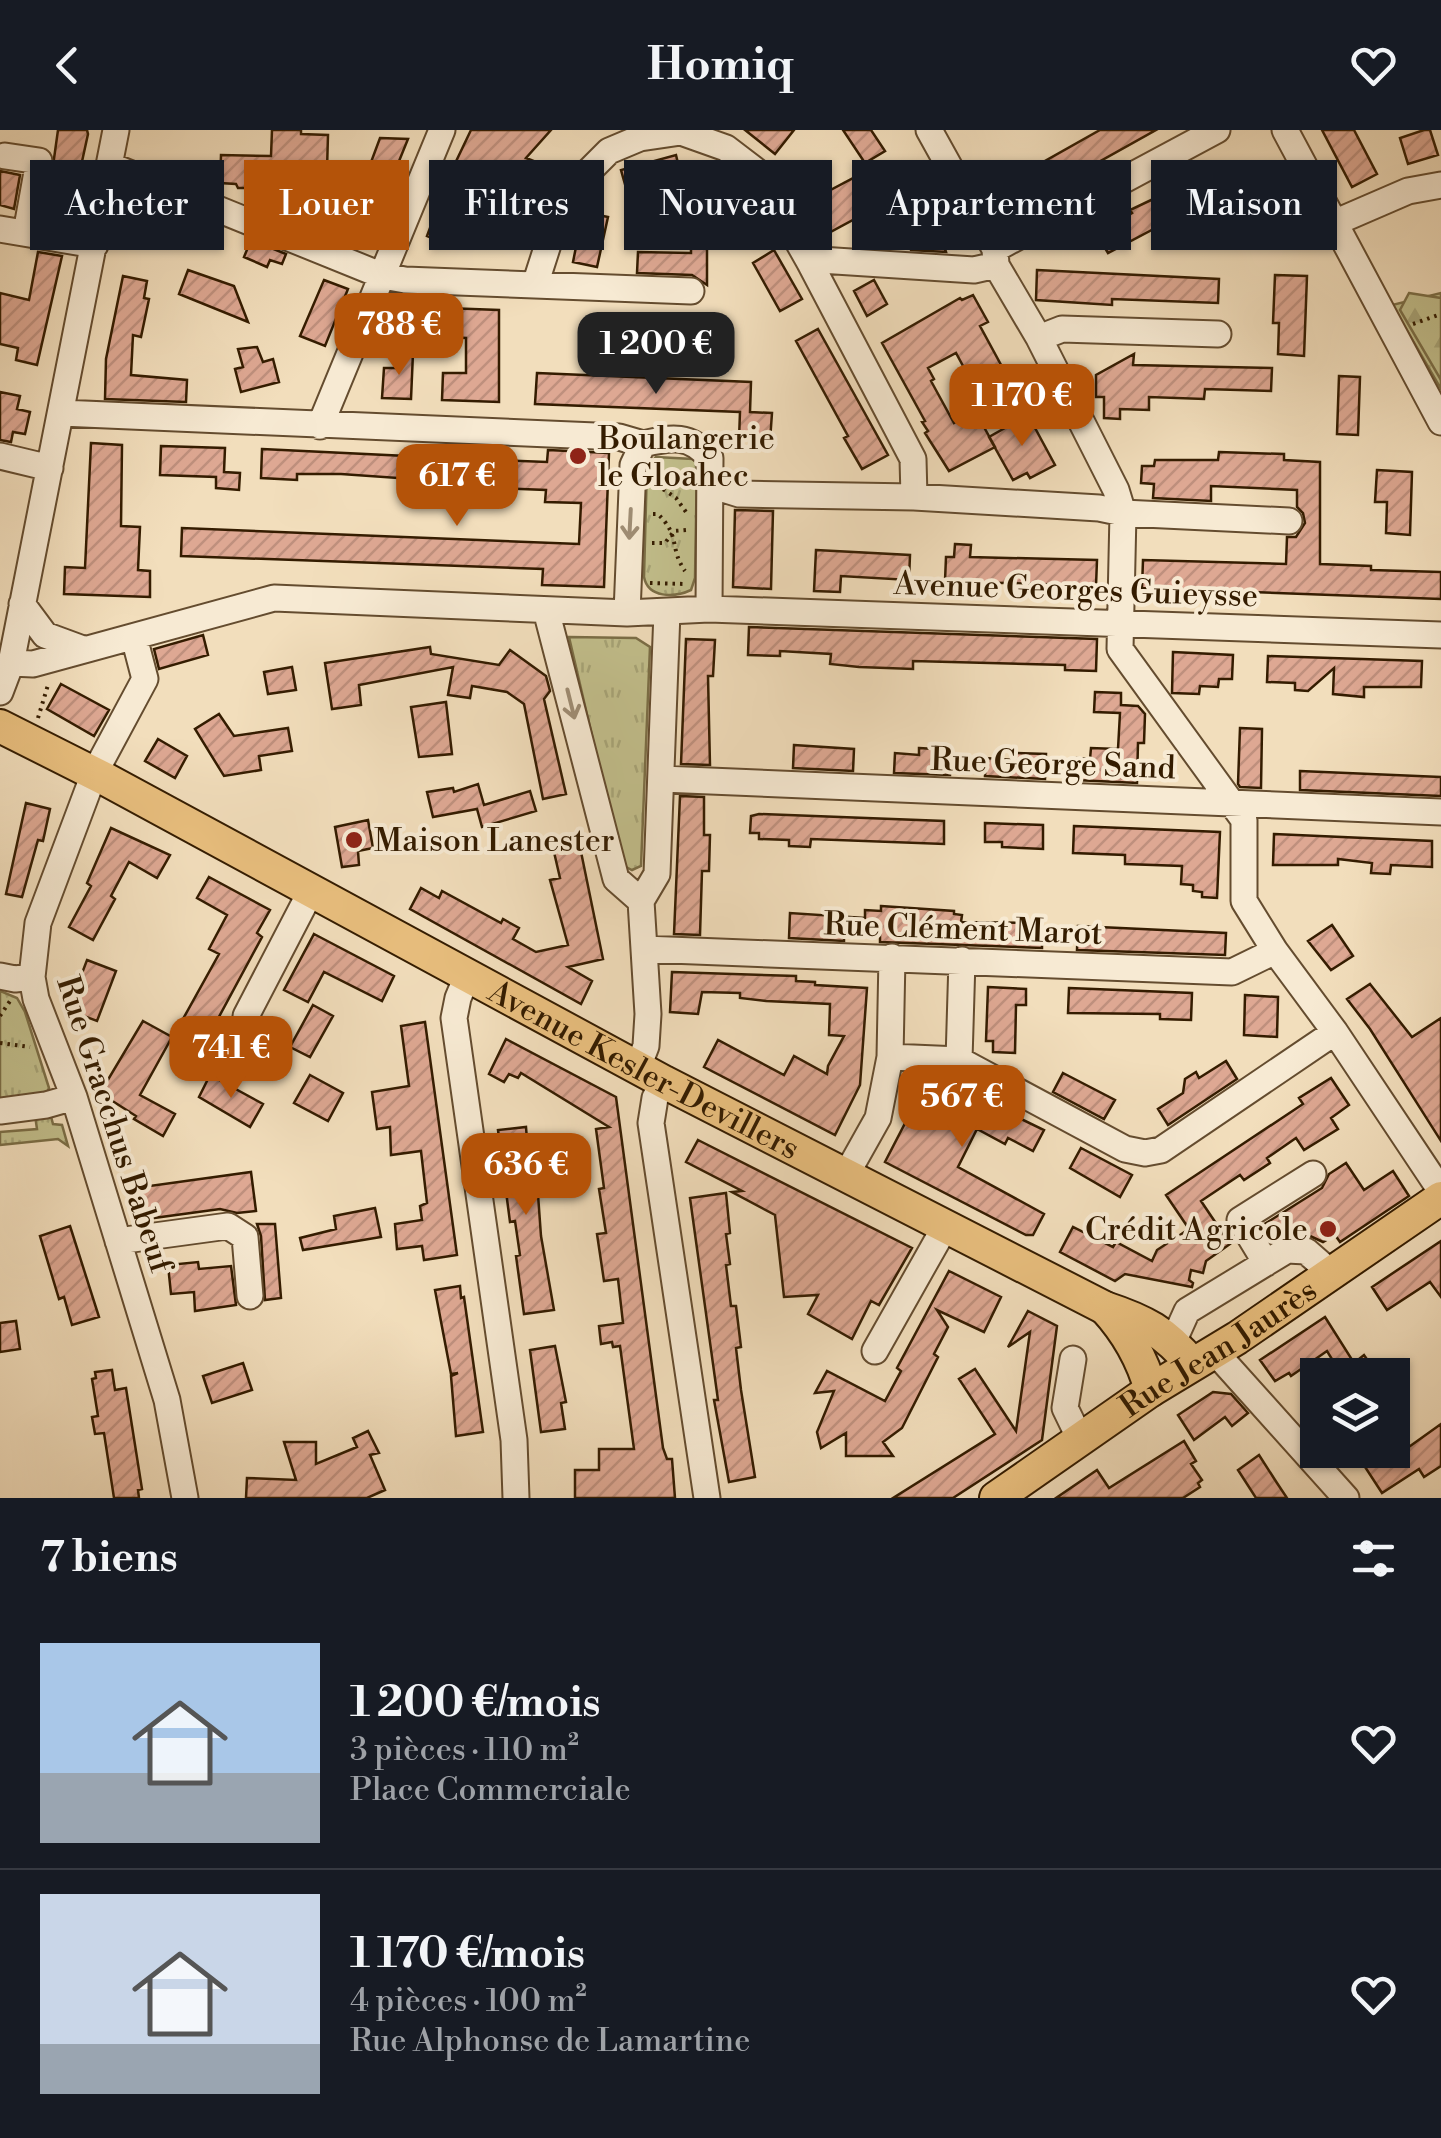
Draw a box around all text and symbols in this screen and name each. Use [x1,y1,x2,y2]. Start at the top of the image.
text: Homiq [647,37,794,94]
icon: back [40,38,95,93]
icon: heart [1346,38,1401,93]
chip: Acheter [30,160,224,250]
chip: Louer [244,160,409,250]
chip: Filtres [429,160,604,250]
chip: Nouveau [624,160,832,250]
chip: Appartement [852,160,1131,250]
chip: Maison [1151,160,1337,250]
pin: 788 € [329,293,469,378]
text: 788 € [356,305,442,345]
pin: 1 200 € [564,312,748,397]
text: 1 200 € [600,324,712,364]
pin: 1 170 € [930,364,1114,449]
text: 1 170 € [971,376,1073,416]
place label: Boulangerie le Gloahec [597,419,775,496]
pin: 617 € [387,444,527,529]
marker: Boulangerie le Gloahec [567,445,589,467]
text: 617 € [418,456,496,496]
one-way arrow [620,507,639,539]
street label: Avenue Georges Guieysse [892,564,1259,616]
one-way arrow [563,688,582,719]
street label: Rue George Sand [930,740,1176,788]
place label: Maison Lanester [374,821,615,861]
marker: Maison Lanester [343,829,365,851]
street label: Rue Clément Marot [823,904,1103,954]
street label: Rue Gracchus Babeuf [47,971,181,1279]
street label: Avenue Kesler-Devillers [480,971,806,1169]
pin: 741 € [161,1016,301,1101]
text: 741 € [191,1028,271,1068]
pin: 567 € [892,1065,1032,1150]
text: 567 € [920,1077,1004,1117]
pin: 636 € [456,1133,596,1218]
text: 636 € [483,1145,569,1185]
place label: Crédit Agricole [1085,1210,1308,1250]
marker: Crédit Agricole [1317,1218,1339,1240]
street label: Rue Jean Jaurès [1112,1270,1325,1427]
map controls [1300,1358,1410,1468]
button: layers [1300,1358,1410,1468]
icon: filters [1346,1531,1401,1586]
text: 7 biens [40,1532,178,1585]
text: 1 200 €/mois [350,1677,601,1730]
icon: home [120,1683,240,1803]
icon: heart [1346,1716,1401,1771]
text: 3 pièces · 110 m² [350,1730,579,1770]
text: Place Commerciale [350,1770,631,1810]
text: 1 170 €/mois [350,1928,585,1981]
icon: home [120,1934,240,2054]
icon: heart [1346,1967,1401,2022]
text: 4 pièces · 100 m² [350,1981,587,2021]
text: Rue Alphonse de Lamartine [350,2021,750,2061]

